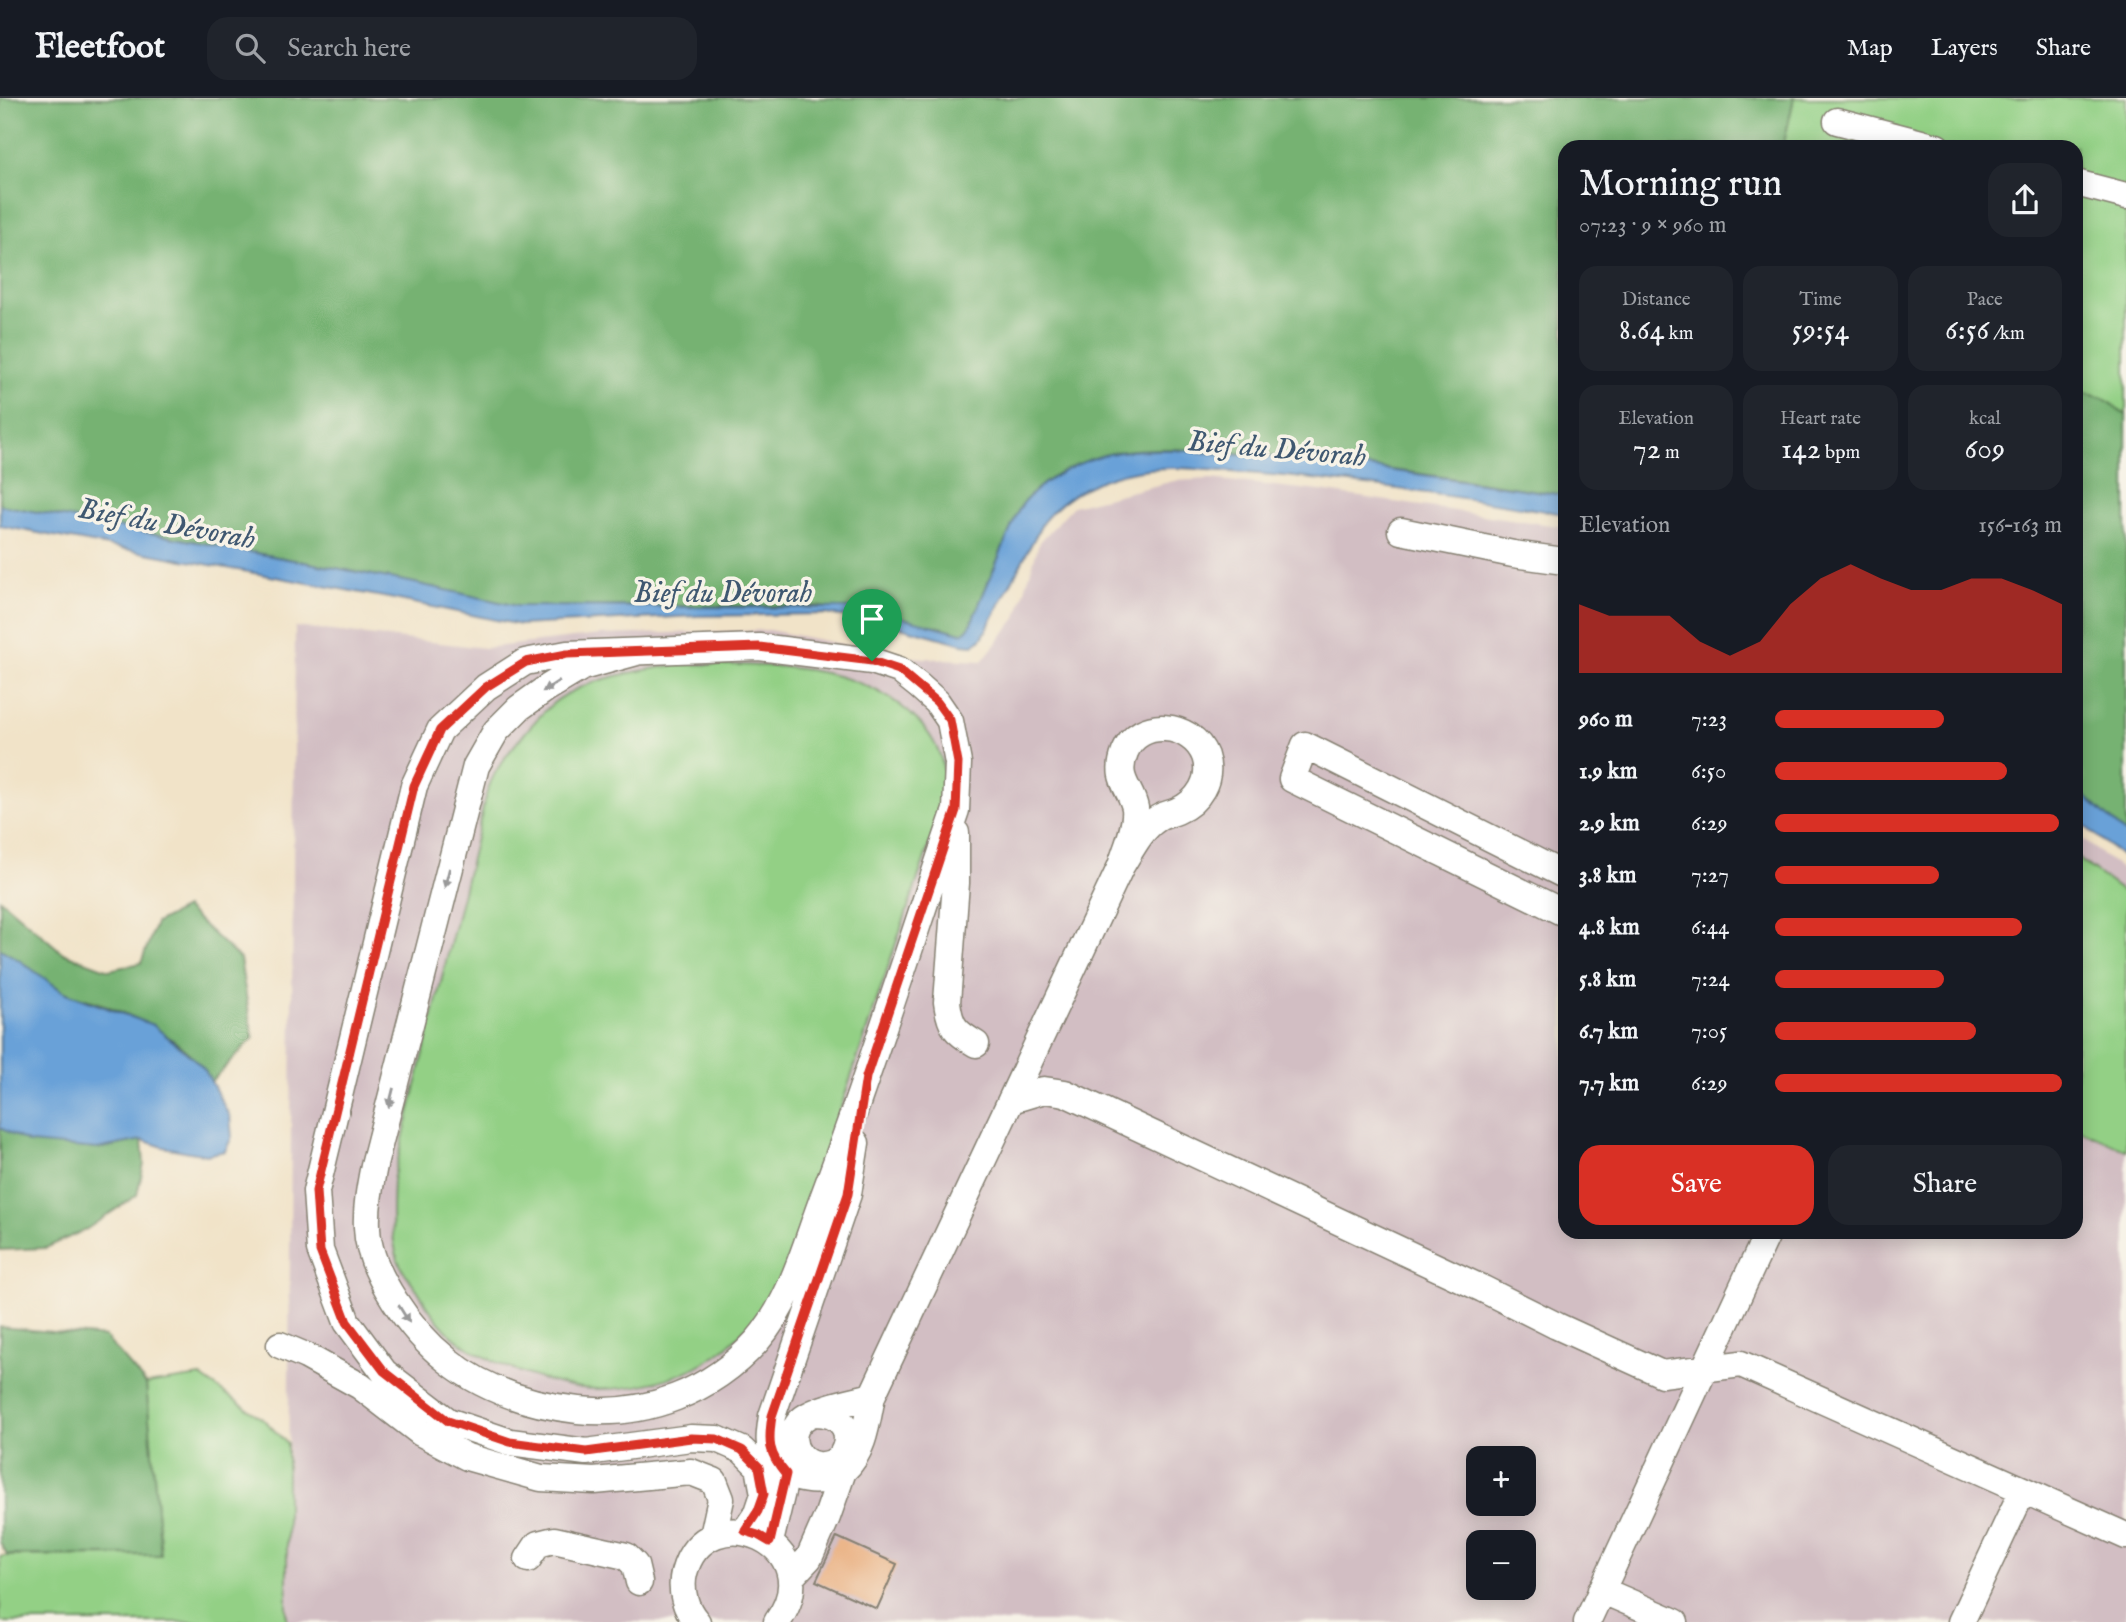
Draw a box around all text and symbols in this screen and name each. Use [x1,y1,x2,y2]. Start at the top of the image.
search box [207,17,697,80]
text: Fleetfoot [35,27,165,69]
icon: search [231,29,269,67]
text: Search here [287,32,411,65]
text: Map [1847,33,1893,64]
text: Layers [1931,33,1998,64]
text: Share [2036,33,2091,64]
text: Morning run [1579,161,1782,209]
button: share [1988,163,2062,237]
text: 07:23 · 9 × 960 m [1579,211,1727,240]
text: Distance [1622,288,1691,312]
text: Time [1799,288,1842,312]
text: Pace [1967,288,2003,312]
text: 8.64 [1619,312,1664,350]
text: 59:54 [1792,312,1849,350]
text: 6:56 [1945,312,1989,350]
text: km [1664,322,1693,346]
text: /km [1989,322,2025,346]
text: Elevation [1618,407,1694,431]
text: Heart rate [1780,407,1861,431]
text: kcal [1969,407,2001,431]
water label: Bief du Dévorah [1186,423,1368,477]
text: 72 [1633,431,1661,469]
text: 142 [1781,431,1821,469]
text: 609 [1965,431,2005,469]
text: m [1661,441,1680,465]
text: bpm [1821,441,1860,465]
water label: Bief du Dévorah [75,491,258,559]
text: Elevation [1579,511,1670,540]
text: 156–163 m [1978,511,2062,540]
water label: Bief du Dévorah [633,575,813,613]
pin [842,589,902,661]
icon: arrive [853,600,891,638]
one-way arrow [542,679,561,692]
text: 960 m [1579,705,1633,734]
text: 7:23 [1691,705,1727,734]
text: 1.9 km [1579,757,1638,786]
text: 6:50 [1691,757,1726,786]
text: 2.9 km [1579,809,1640,838]
text: 6:29 [1691,809,1728,838]
text: 3.8 km [1579,861,1637,890]
text: 7:27 [1691,861,1729,890]
one-way arrow [441,867,452,889]
text: 4.8 km [1579,913,1640,942]
text: 6:44 [1691,913,1729,942]
text: 5.8 km [1579,965,1636,994]
text: 7:24 [1691,965,1730,994]
text: 6.7 km [1579,1017,1638,1046]
text: 7:05 [1691,1017,1727,1046]
text: 7.7 km [1579,1069,1639,1098]
text: 6:29 [1691,1069,1728,1098]
one-way arrow [385,1087,396,1109]
button: Save [1579,1145,1814,1225]
button: Share [1828,1145,2062,1225]
one-way arrow [397,1305,410,1324]
map controls [1466,1446,1536,1600]
button: + [1466,1446,1536,1516]
button: − [1466,1530,1536,1600]

